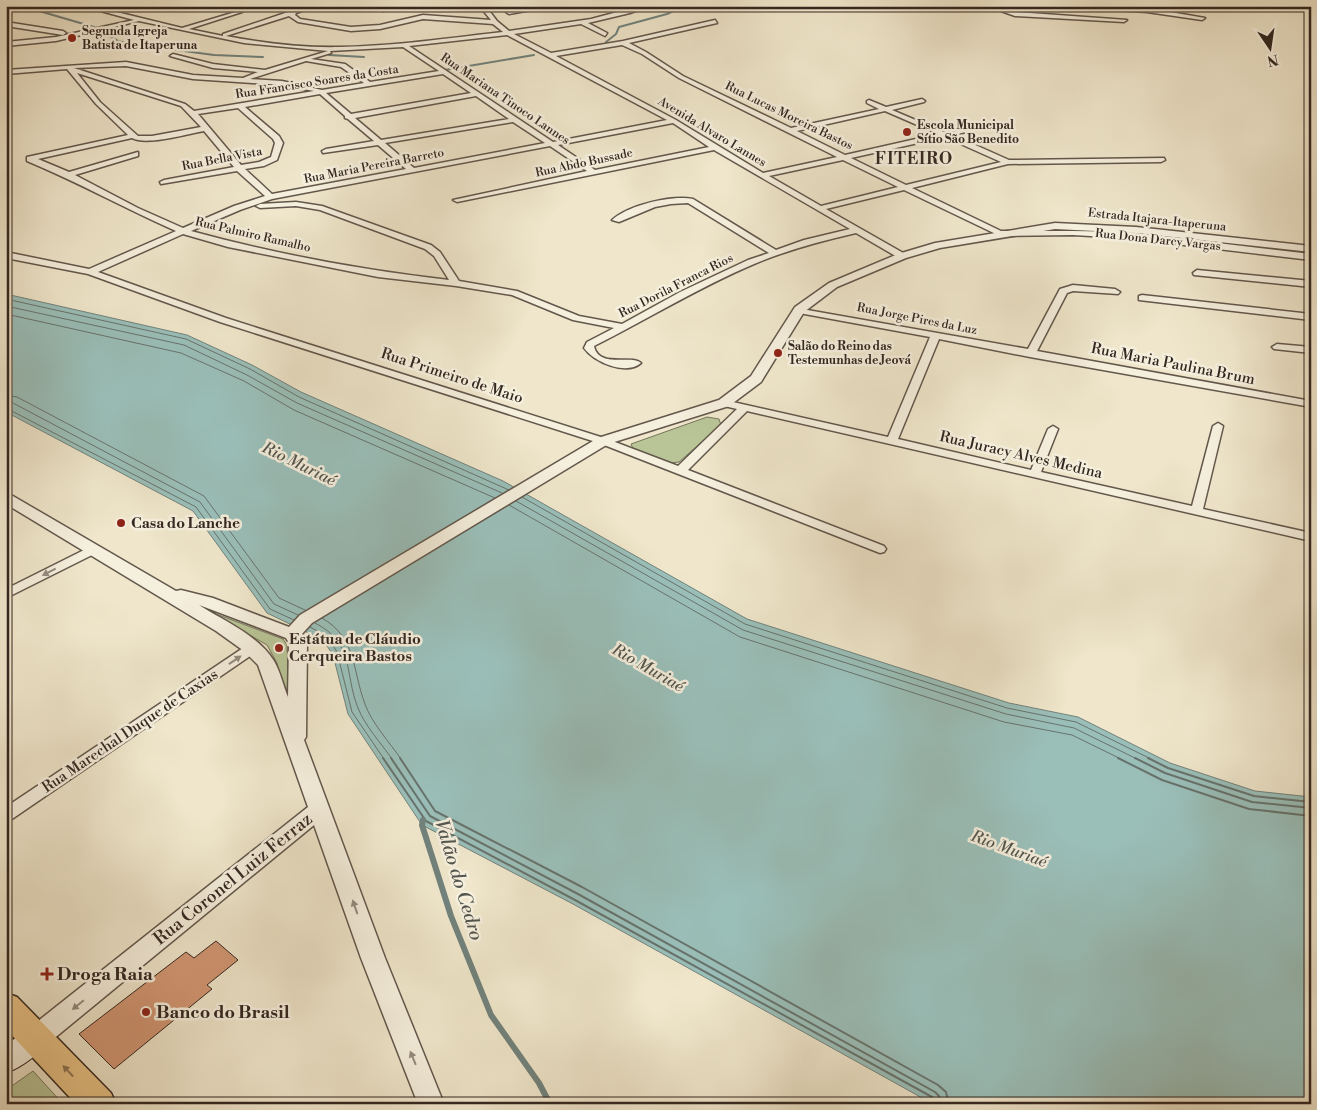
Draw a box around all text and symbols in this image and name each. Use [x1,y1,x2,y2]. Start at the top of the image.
north arrow [1244,22,1294,72]
place label: Segunda Igreja Batista de Itaperuna [82,24,198,53]
marker: Segunda Igreja Batista de Itaperuna [66,32,78,44]
street label: Rua Mariana Tinoco Lannes [438,50,572,148]
text: N [1265,50,1280,70]
street label: Rua Francisco Soares da Costa [234,62,401,102]
street label: Rua Lucas Moreira Bastos [723,78,855,154]
street label: Avenida Alvaro Lannes [654,93,769,170]
place label: Escola Municipal Sítio São Benedito [917,118,1019,147]
marker: Escola Municipal Sítio São Benedito [901,126,913,138]
street label: Rua Bella Vista [181,144,264,174]
street label: Rua Maria Pereira Barreto [303,145,446,187]
street label: Rua Abdo Bussade [534,145,634,181]
district label: FITEIRO [875,149,953,169]
street label: Estrada Itajara-Itaperuna [1087,205,1228,235]
street label: Rua Palmiro Ramalho [194,214,313,256]
street label: Rua Dona Darcy Vargas [1094,226,1222,254]
street label: Rua Dorila Franca Rios [616,251,736,321]
street label: Rua Jorge Pires da Luz [856,300,979,338]
place label: Salão do Reino das Testemunhas de Jeová [788,339,911,368]
street label: Rua Maria Paulina Brum [1089,339,1257,389]
street label: Rua Primeiro de Maio [378,344,526,408]
marker: Salão do Reino das Testemunhas de Jeová [772,347,784,359]
street label: Rua Juracy Alves Medina [938,427,1105,483]
water label: Rio Muriaé [258,437,340,491]
place label: Casa do Lanche [131,514,240,533]
marker: Casa do Lanche [115,517,127,529]
one-way arrow [42,568,56,576]
place label: Estátua de Cláudio Cerqueira Bastos [289,630,421,666]
water label: Rio Muriaé [608,639,689,697]
marker: Estátua de Cláudio Cerqueira Bastos [273,642,285,654]
one-way arrow [228,655,242,665]
street label: Rua Marechal Duque de Caxias [38,665,222,797]
street label: Rua Coronel Luiz Ferraz [149,808,317,950]
water label: Valão do Cedro [429,817,489,943]
water label: Rio Muriaé [967,826,1051,873]
one-way arrow [350,899,358,914]
place label: Droga Raia [57,963,153,986]
marker: Droga Raia [41,968,53,980]
one-way arrow [72,999,85,1010]
place label: Banco do Brasil [156,1001,290,1024]
marker: Banco do Brasil [140,1006,152,1018]
one-way arrow [408,1051,416,1066]
one-way arrow [62,1065,74,1077]

